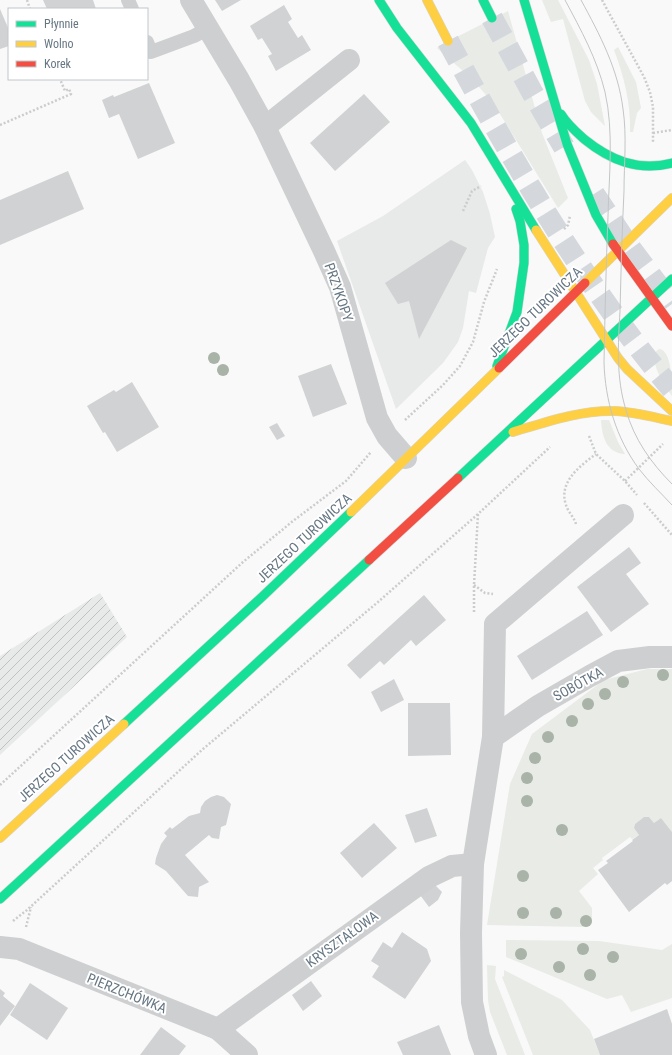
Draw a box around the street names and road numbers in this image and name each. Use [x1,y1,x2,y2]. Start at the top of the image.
street label: PRZYKOPY [322,261,357,324]
street label: JERZEGO TUROWICZA [485,263,585,361]
street label: JERZEGO TUROWICZA [253,490,355,586]
street label: SOBÓTKA [550,663,606,704]
street label: JERZEGO TUROWICZA [15,711,117,805]
street label: KRYSZTAŁOWA [303,908,381,970]
street label: PIERZCHÓWKA [85,969,169,1016]

